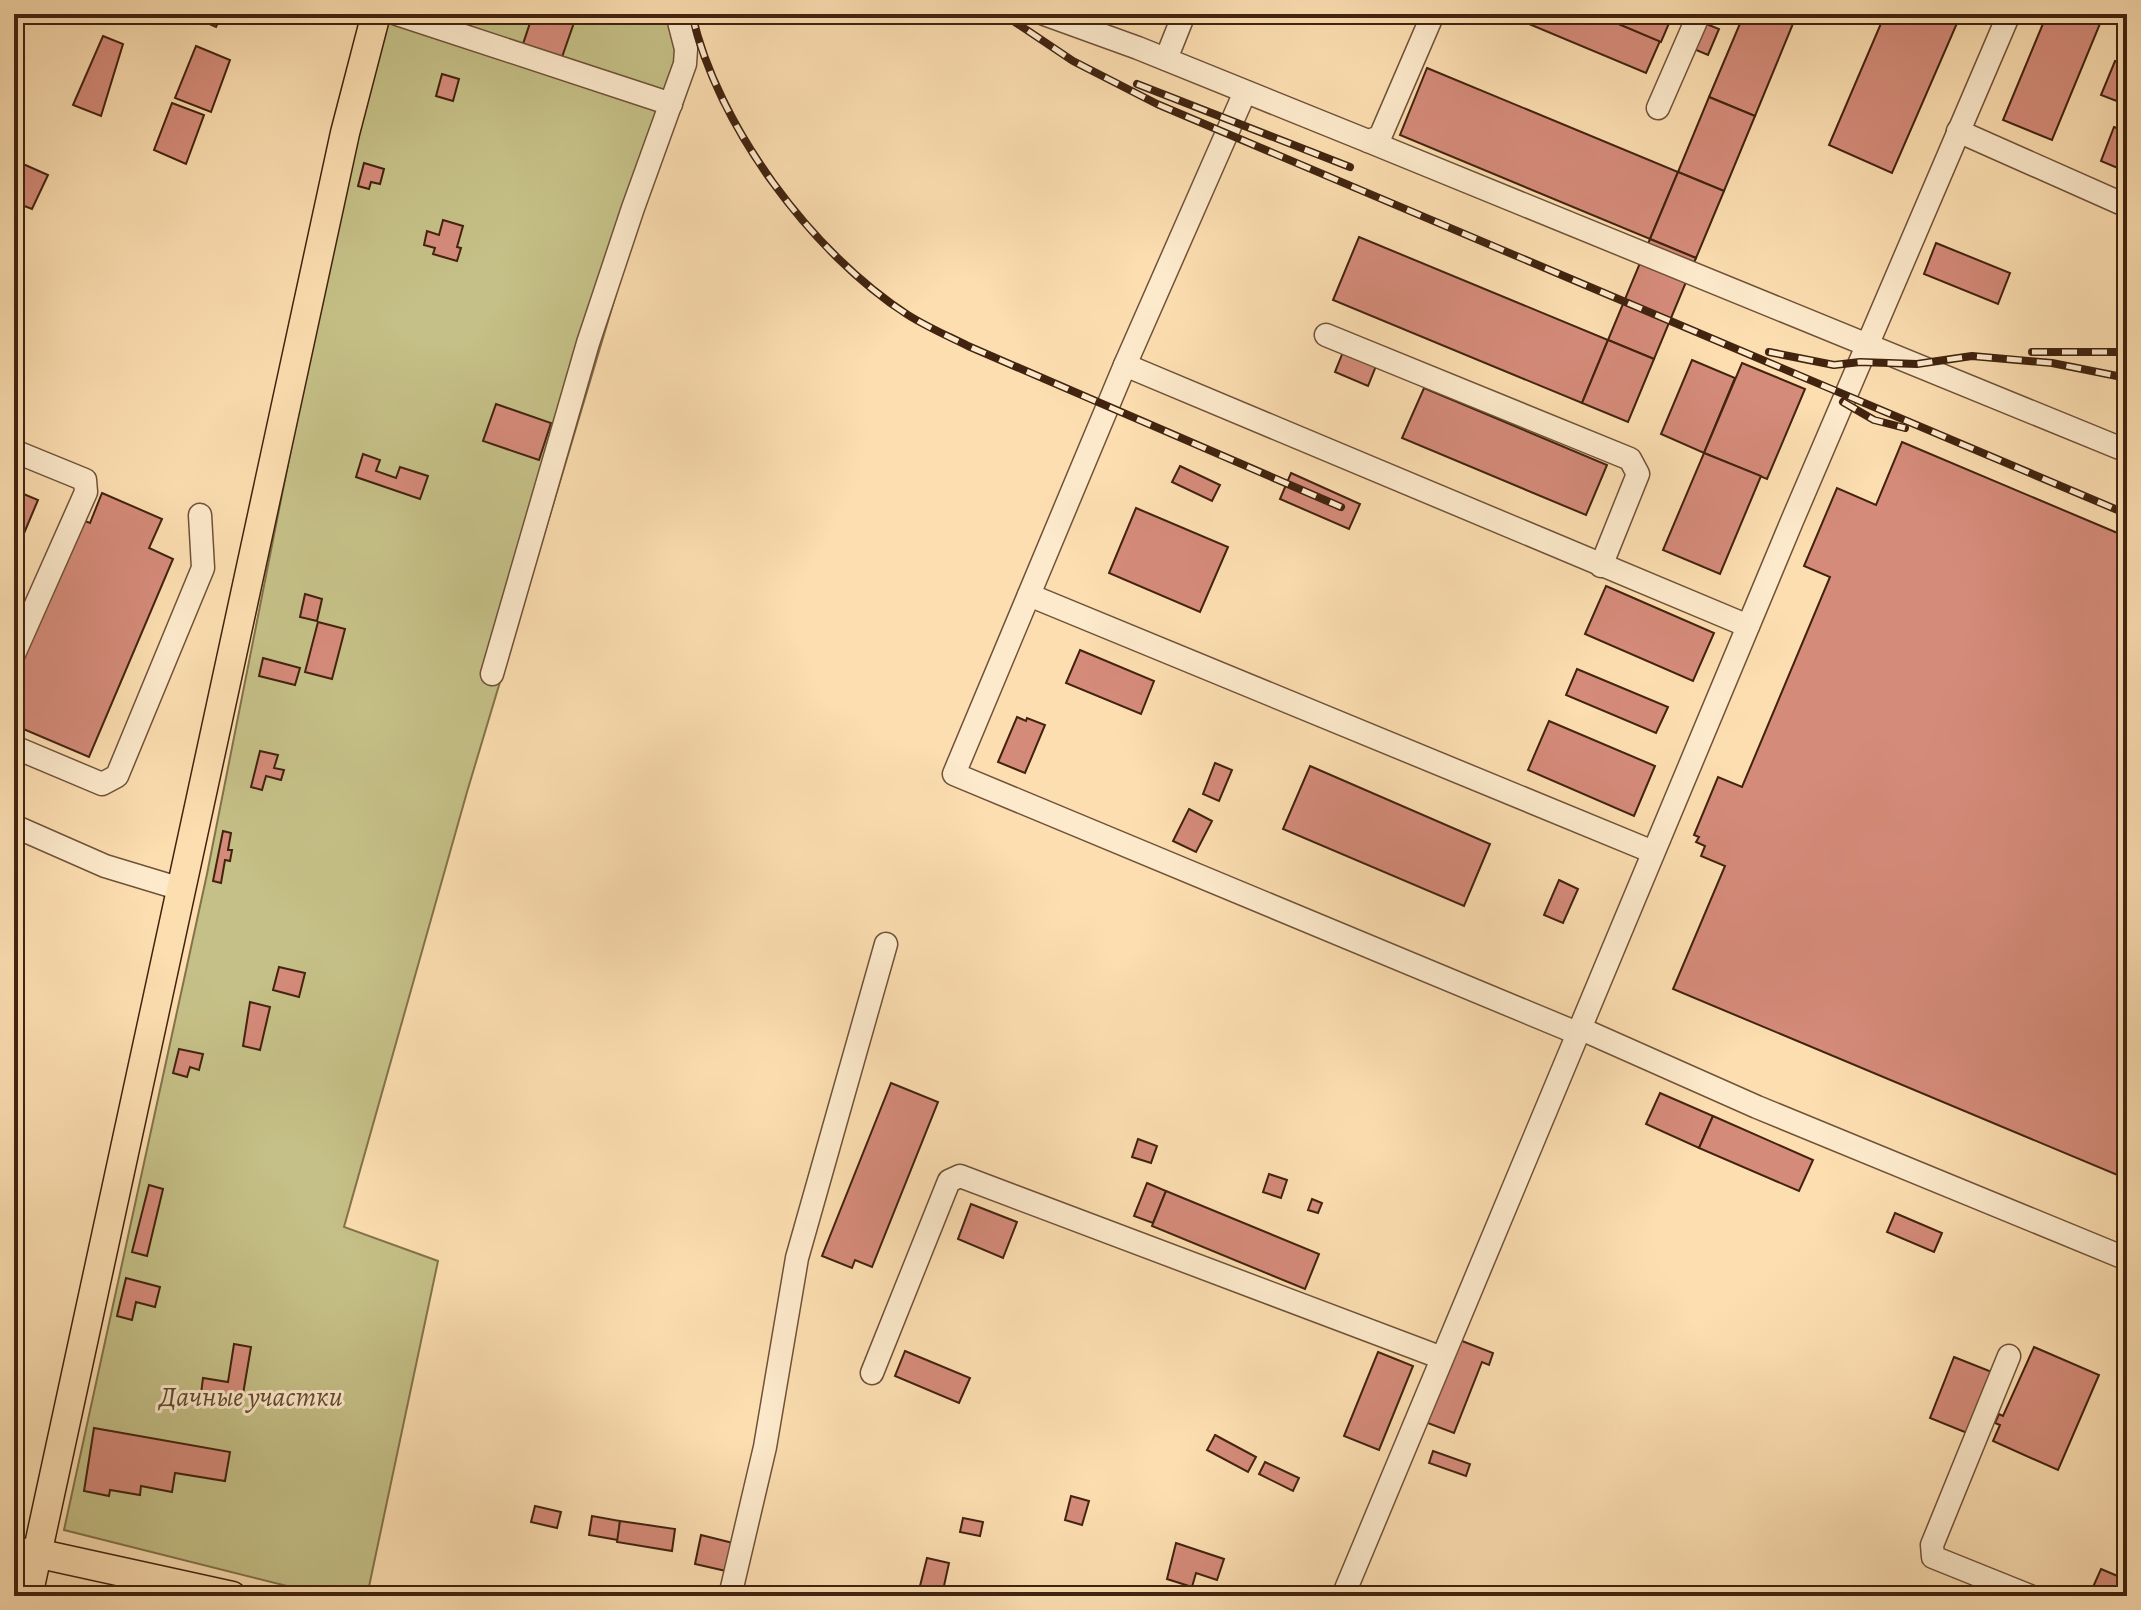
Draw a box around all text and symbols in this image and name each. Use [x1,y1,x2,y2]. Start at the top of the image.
park label: Дачные участки [157,1378,343,1416]

